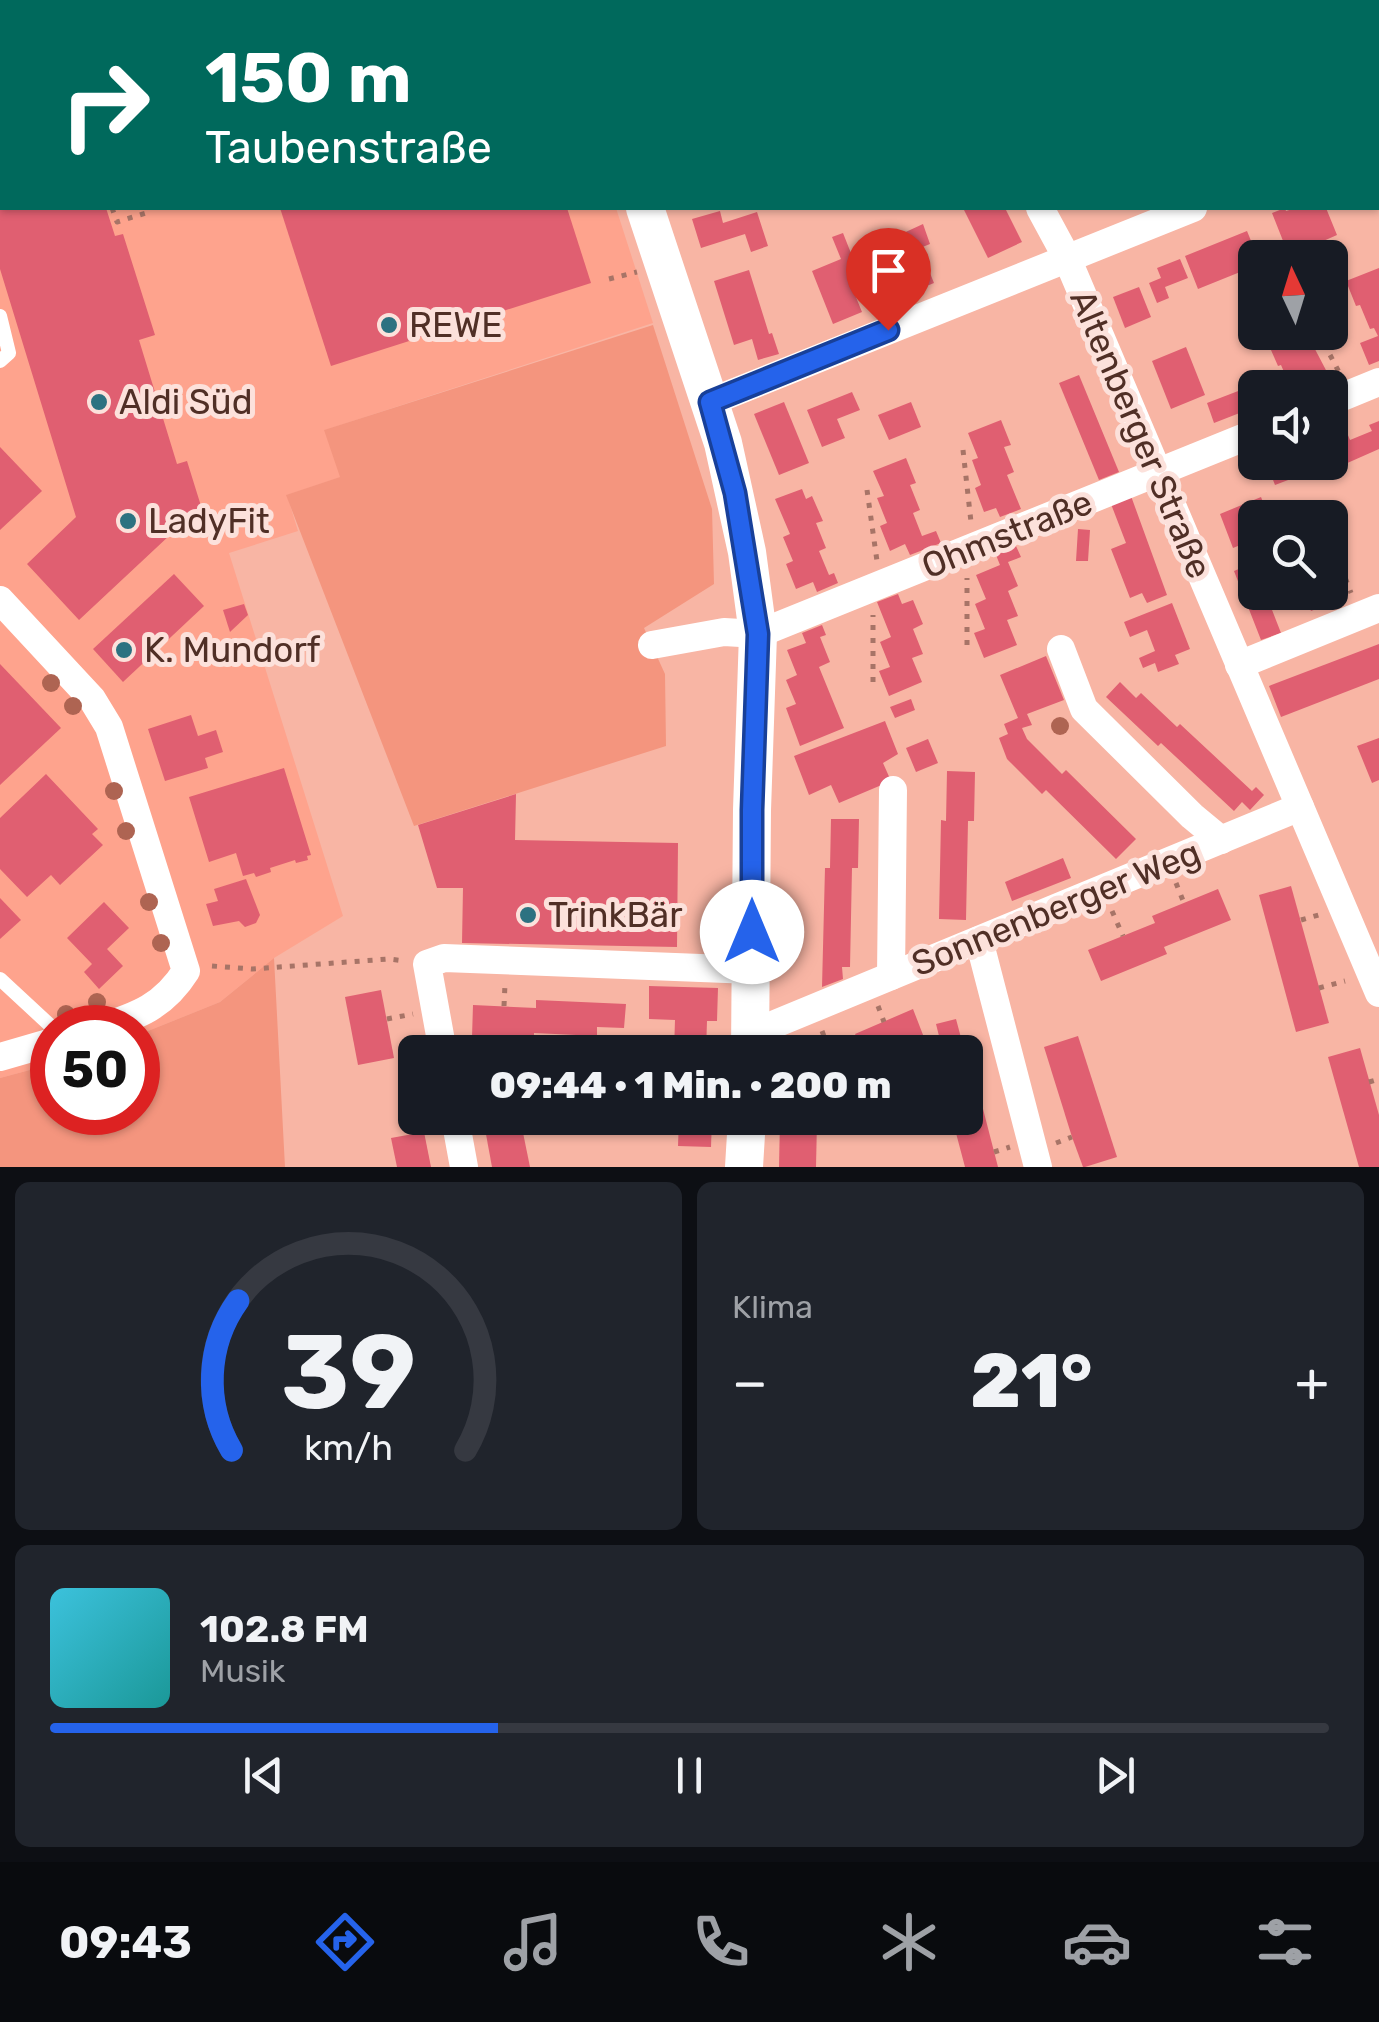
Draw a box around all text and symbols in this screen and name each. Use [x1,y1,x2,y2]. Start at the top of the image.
text: 150 m [205,37,412,120]
icon: right [40,40,170,170]
text: Taubenstraße [205,121,492,174]
pin [846,228,931,331]
north arrow [1238,240,1348,350]
map controls [1238,240,1348,610]
icon: arrive [861,243,916,298]
street label: Altenberger Straße [1061,283,1221,585]
place label: REWE [409,304,502,346]
marker: REWE [378,314,400,336]
button: sound [1238,370,1348,480]
place label: Aldi Süd [119,381,253,423]
marker: Aldi Süd [88,391,110,413]
street label: Ohmstraße [916,481,1098,587]
place label: LadyFit [148,500,270,542]
button: search [1238,500,1348,610]
marker: LadyFit [117,510,139,532]
place label: K. Mundorf [144,629,321,671]
marker: K. Mundorf [113,639,135,661]
street label: Sonnenberger Weg [906,831,1206,985]
position arrow [700,880,804,984]
place label: TrinkBär [548,894,682,936]
marker: TrinkBär [517,904,539,926]
speed limit sign: 50 [30,1005,160,1135]
text: 09:44 · 1 Min. · 200 m [490,1062,891,1108]
text: Klima [732,1288,813,1326]
text: 39 [281,1311,416,1434]
text: 21° [970,1337,1092,1426]
text: − [732,1350,768,1415]
text: + [1295,1350,1329,1415]
text: km/h [304,1427,393,1469]
text: 102.8 FM [200,1606,369,1652]
text: Musik [200,1652,285,1690]
icon: previous [236,1748,291,1803]
icon: pause [662,1748,717,1803]
icon: next [1088,1748,1143,1803]
icon: directions [310,1907,380,1977]
icon: music [498,1907,568,1977]
icon: phone [686,1907,756,1977]
icon: climate [874,1907,944,1977]
icon: car [1062,1907,1132,1977]
icon: filters [1250,1907,1320,1977]
text: 09:43 [59,1916,192,1969]

